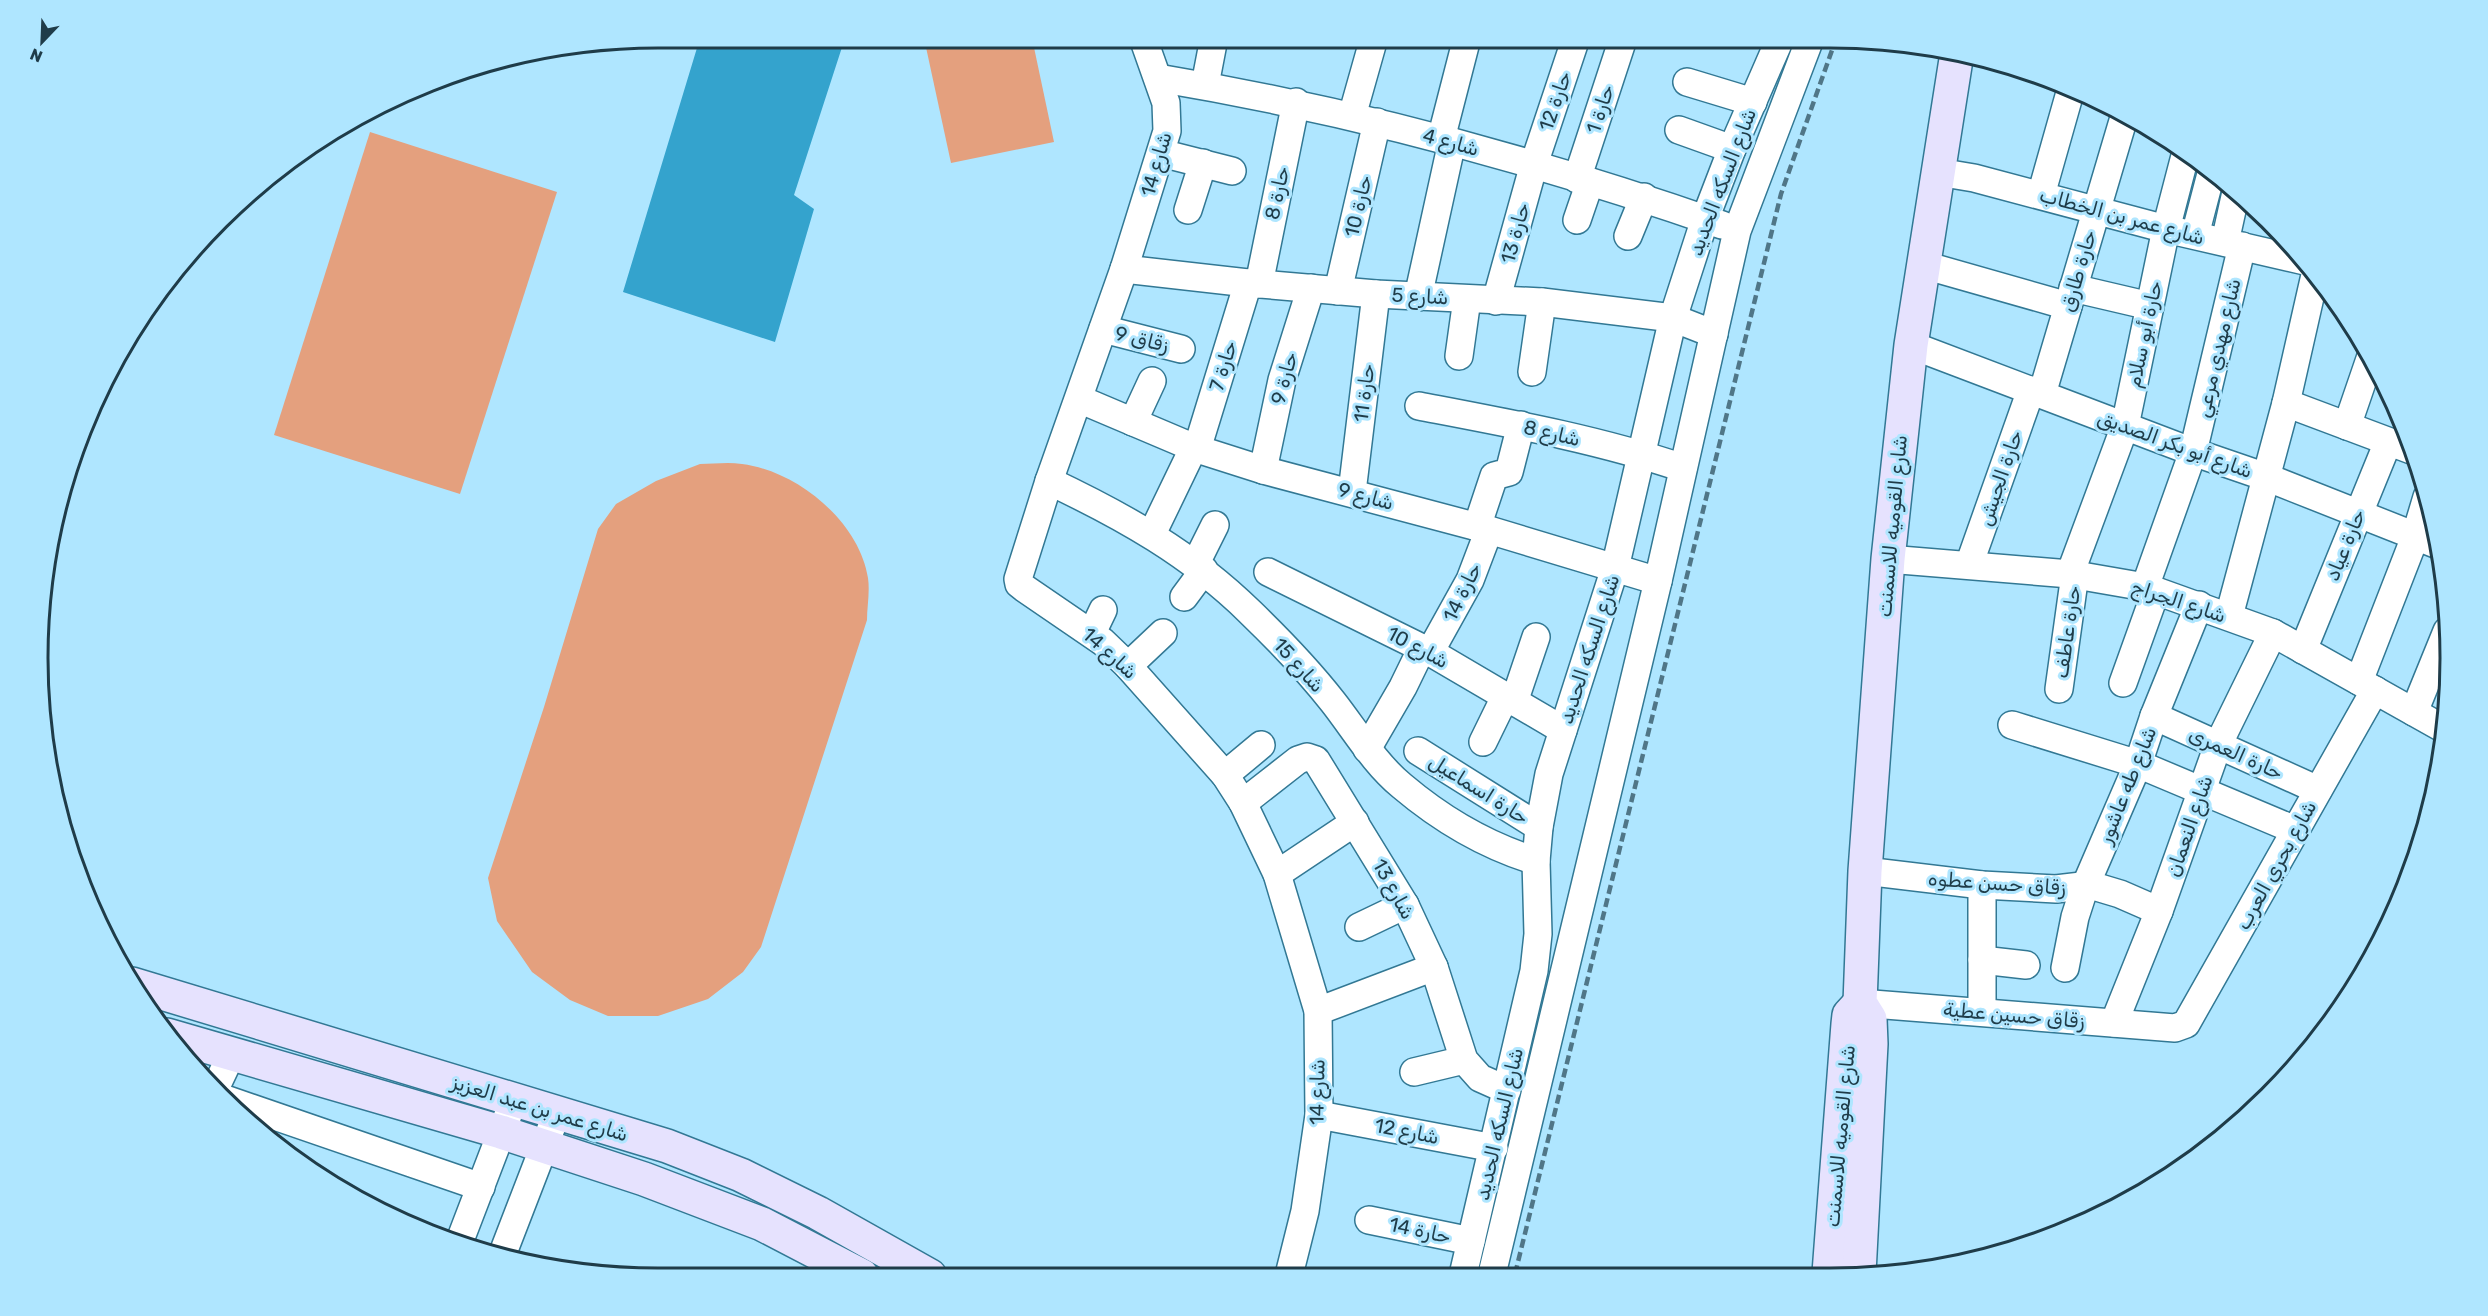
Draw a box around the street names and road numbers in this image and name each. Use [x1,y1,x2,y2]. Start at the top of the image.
street label: حارة 12 [1534,68,1576,134]
street label: حارة 1 [1581,82,1619,136]
street label: شارع السكه الحديد [1683,105,1763,260]
street label: شارع 4 [1420,123,1482,163]
street label: شارع 14 [1135,129,1179,199]
street label: حارة 8 [1260,164,1294,222]
street label: حارة 10 [1339,173,1377,239]
street label: شارع عمر بن الخطاب [2036,182,2207,251]
street label: حارة 13 [1495,200,1535,266]
street label: حارة طارق [2055,227,2101,315]
street label: شارع مهدي مرعي [2190,276,2249,421]
street label: حارة أبو سلام [2121,279,2169,390]
street label: شارع 5 [1391,283,1449,311]
street label: زقاق 9 [1113,321,1171,357]
street label: حارة 7 [1204,338,1242,394]
street label: حارة 9 [1266,349,1302,407]
street label: حارة 11 [1349,363,1379,423]
street label: شارع أبو بكر الصديق [2094,405,2256,485]
street label: شارع 8 [1521,415,1583,453]
street label: حارة الجيش [1972,427,2028,529]
street label: شارع القوميه للاسمنت [1872,434,1914,618]
street label: شارع 9 [1335,477,1396,517]
street label: حارة عياد [2320,506,2370,584]
street label: حارة 14 [1438,559,1486,625]
street label: شارع السكه الحديد [1554,571,1626,727]
street label: شارع الجراج [2128,574,2229,629]
street label: حارة عاطف [2049,584,2085,680]
street label: شارع 10 [1382,621,1453,675]
street label: شارع 14 [1076,622,1142,685]
street label: شارع 15 [1267,633,1330,699]
street label: حارة العمرى [2185,722,2287,784]
street label: شارع طه عاشور [2092,723,2163,849]
street label: حارة اسماعيل [1425,749,1533,829]
street label: شارع النعمان [2160,772,2219,881]
street label: شارع بحري العرب [2231,796,2323,935]
street label: شارع 13 [1366,855,1420,924]
street label: زقاق حسن عطوه [1927,866,2067,900]
street label: زقاق حسين عطية [1942,997,2086,1033]
street label: شارع القوميه للاسمنت [1820,1044,1862,1228]
street label: شارع السكه الحديد [1470,1045,1530,1203]
street label: شارع 14 [1304,1059,1332,1125]
street label: شارع عمر بن عبد العزيز [447,1069,631,1148]
street label: شارع 12 [1372,1113,1441,1151]
street label: حارة 14 [1387,1212,1453,1248]

